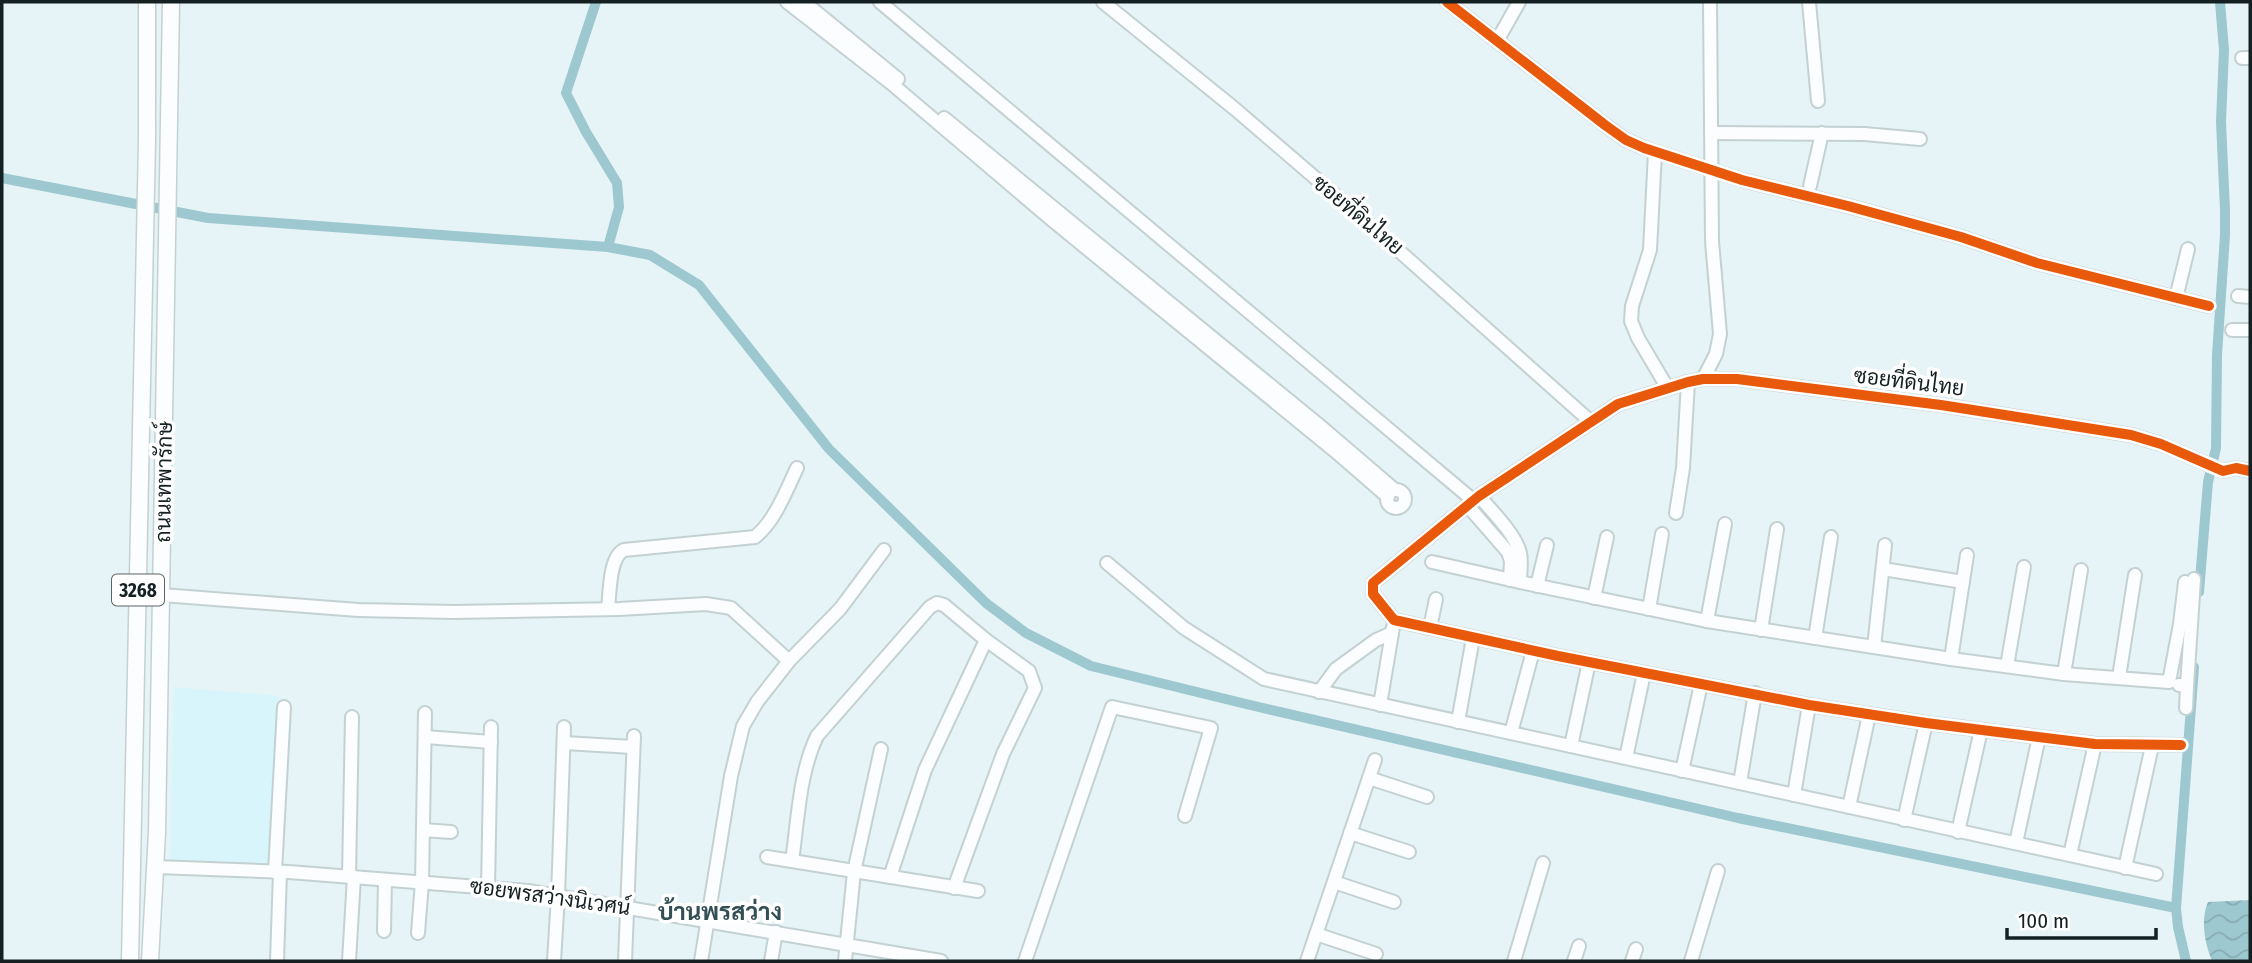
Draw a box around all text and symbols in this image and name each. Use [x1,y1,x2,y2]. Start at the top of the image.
street label: ซอยที่ดินไทย [1307,164,1413,261]
street label: ซอยที่ดินไทย [1852,355,1966,402]
street label: ถนนเทพารักษ์ [149,420,178,543]
road number: 3268 [112,575,164,606]
street label: ซอยพรสว่างนิเวศน์ [468,872,632,921]
district label: บ้านพรสว่าง [658,896,782,926]
scale bar [2007,897,2156,941]
text: 100 m [2018,908,2069,934]

